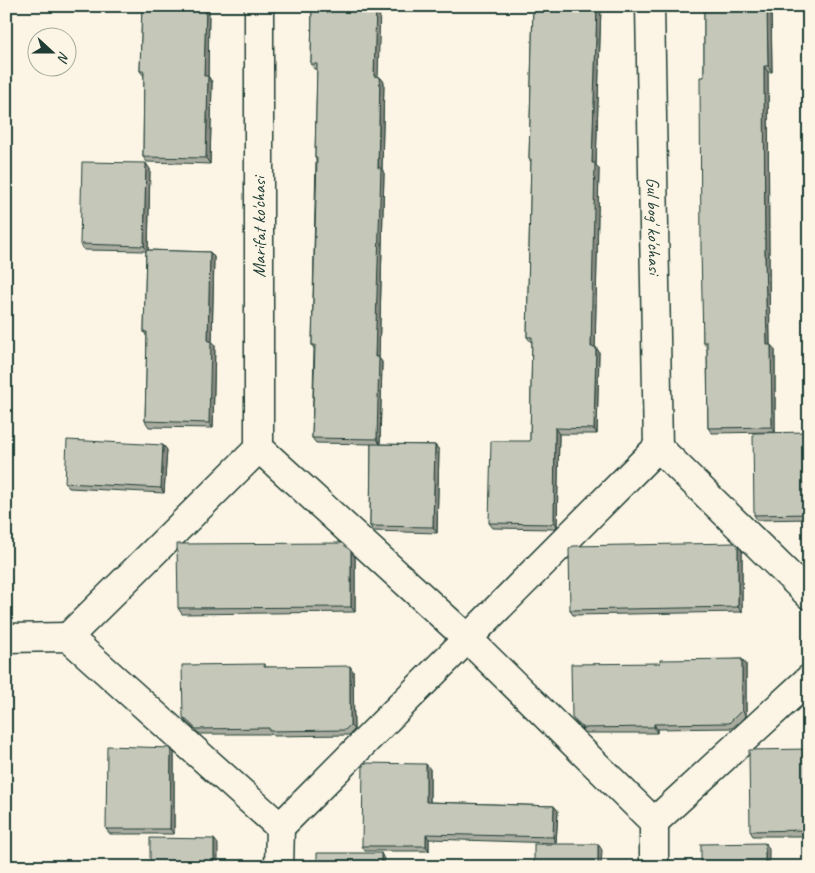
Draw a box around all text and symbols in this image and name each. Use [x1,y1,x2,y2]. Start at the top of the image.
north arrow [28,28,78,78]
text: N [53,49,73,66]
street label: Marifat ko'chasi [248,174,270,277]
street label: Gul bog' ko'chasi [642,177,666,277]

